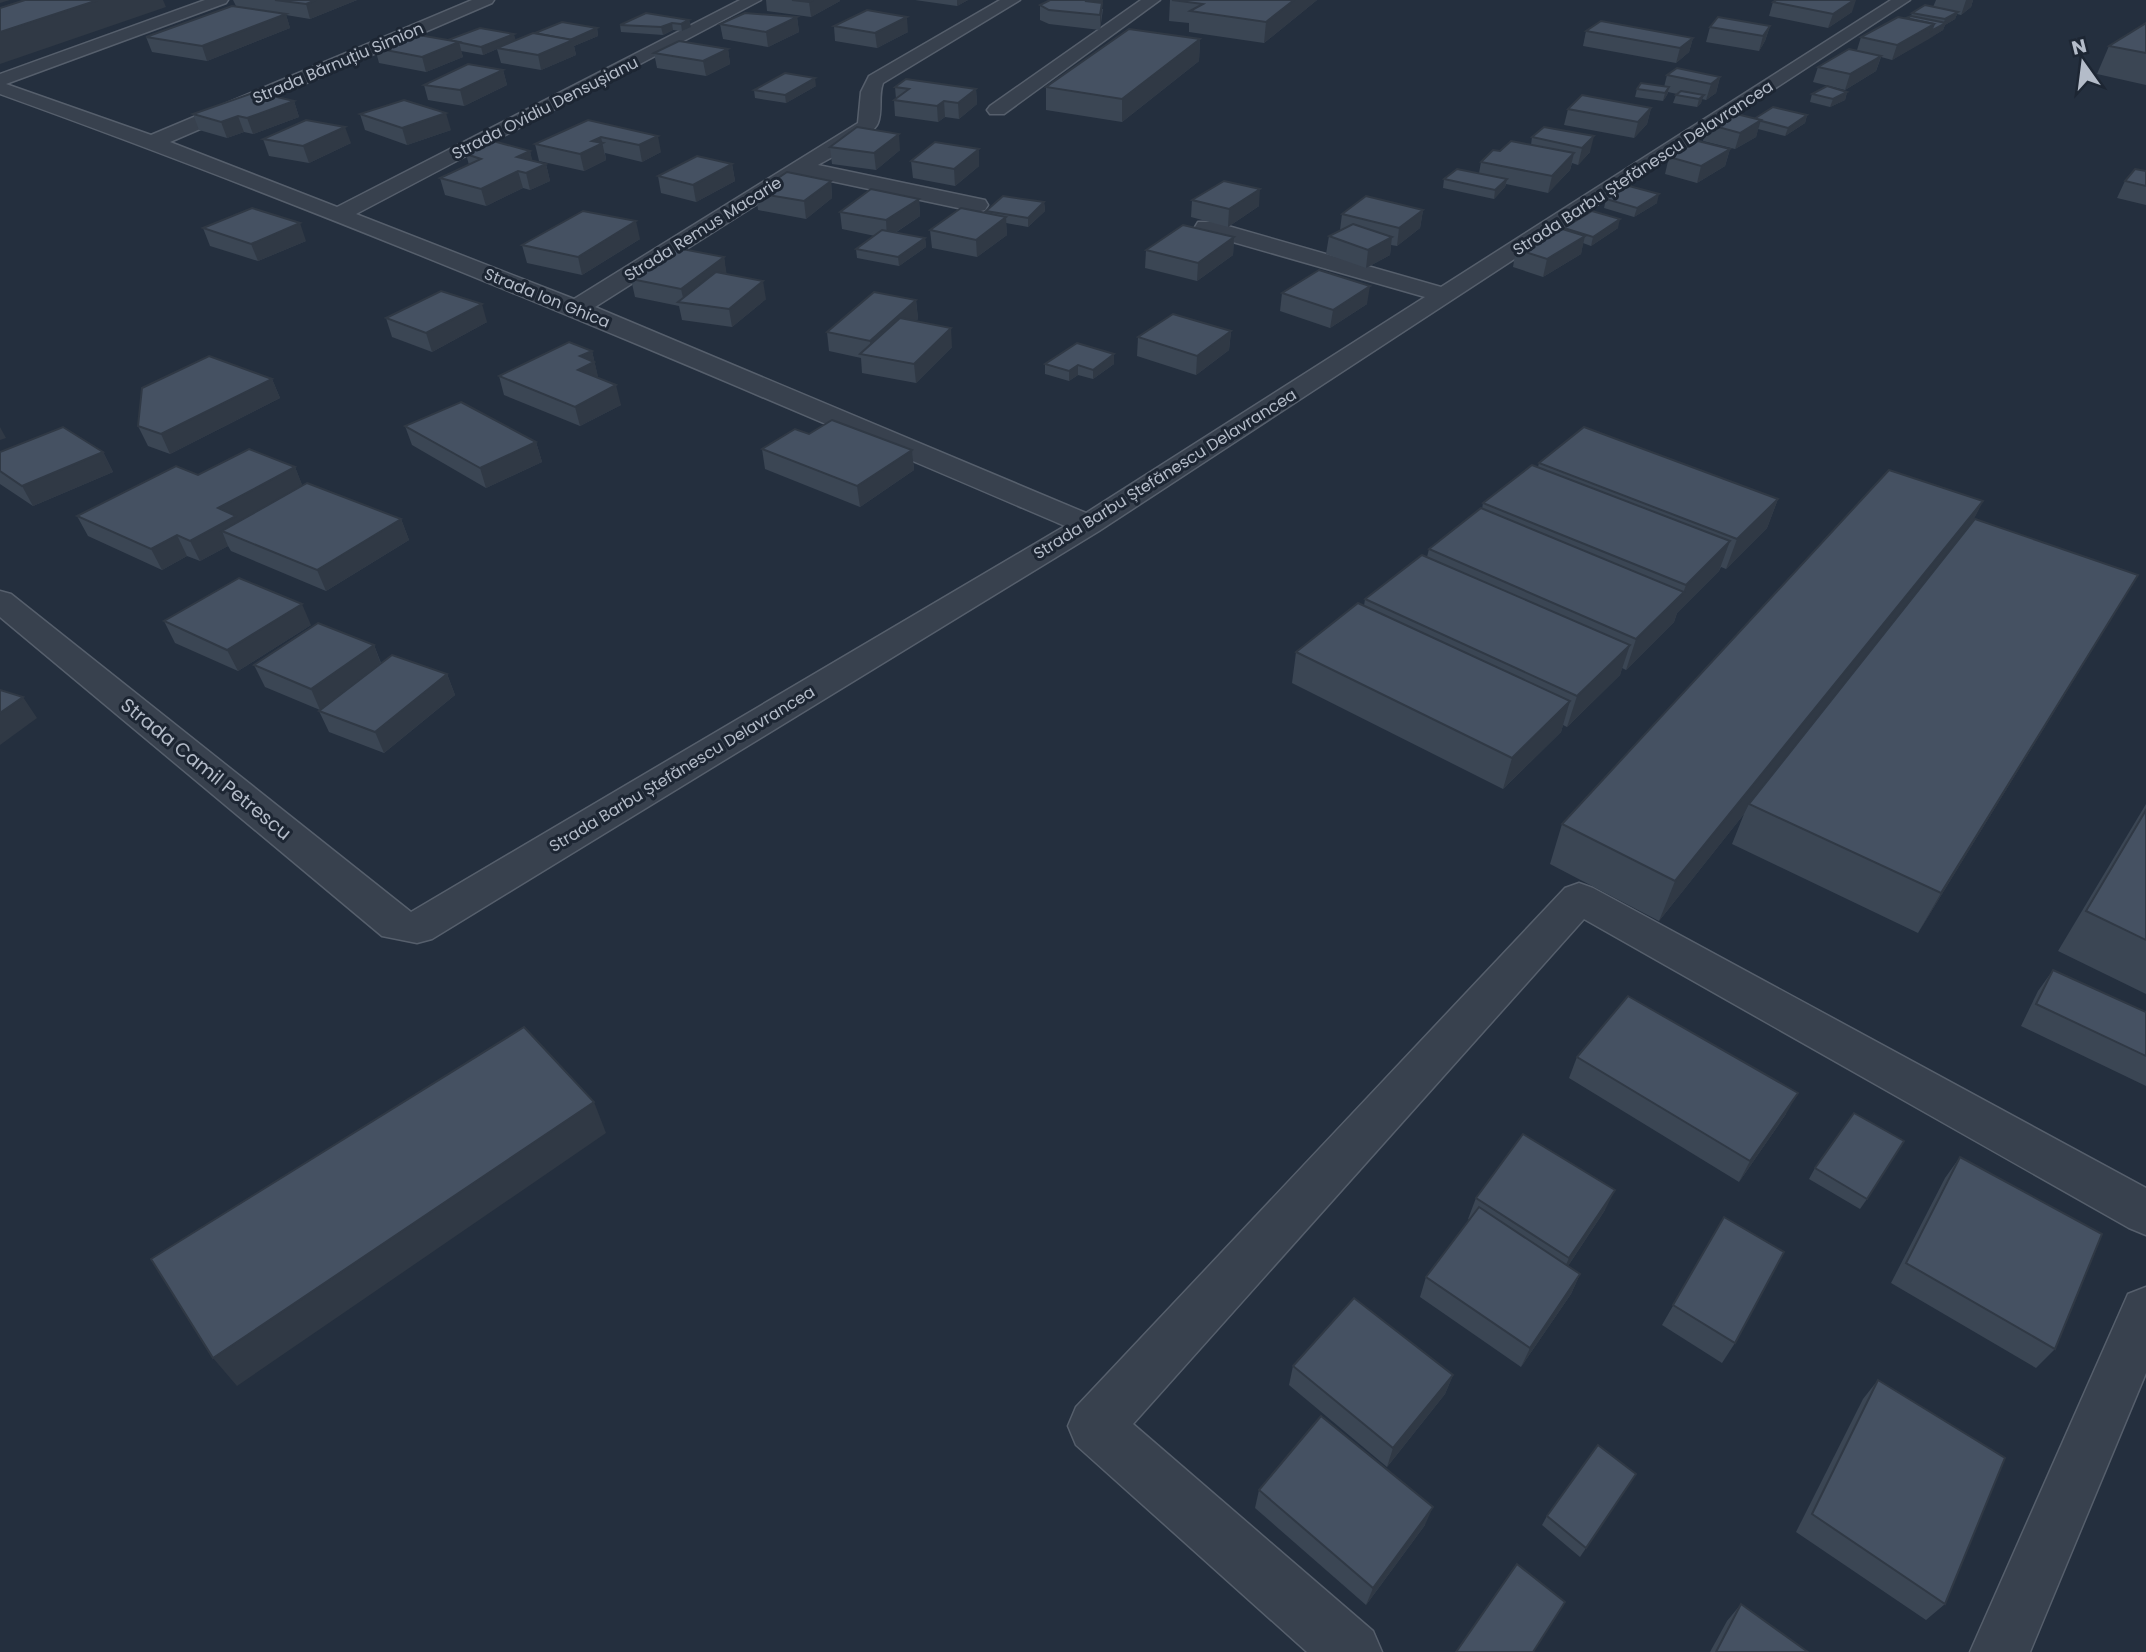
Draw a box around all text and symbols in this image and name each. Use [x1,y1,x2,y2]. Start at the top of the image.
street label: Strada Bărnuțiu Simion [249,17,427,109]
north arrow [2048,28,2118,98]
text: N [2069,32,2089,62]
street label: Strada Ovidiu Densușianu [448,51,642,165]
street label: Strada Barbu Ștefănescu Delavrancea [1508,75,1778,261]
street label: Strada Remus Macarie [620,171,786,287]
street label: Strada Ion Ghica [481,262,613,334]
street label: Strada Barbu Ștefănescu Delavrancea [1029,383,1301,565]
street label: Strada Barbu Ștefănescu Delavrancea [545,680,819,858]
street label: Strada Camil Petrescu [115,692,297,846]

